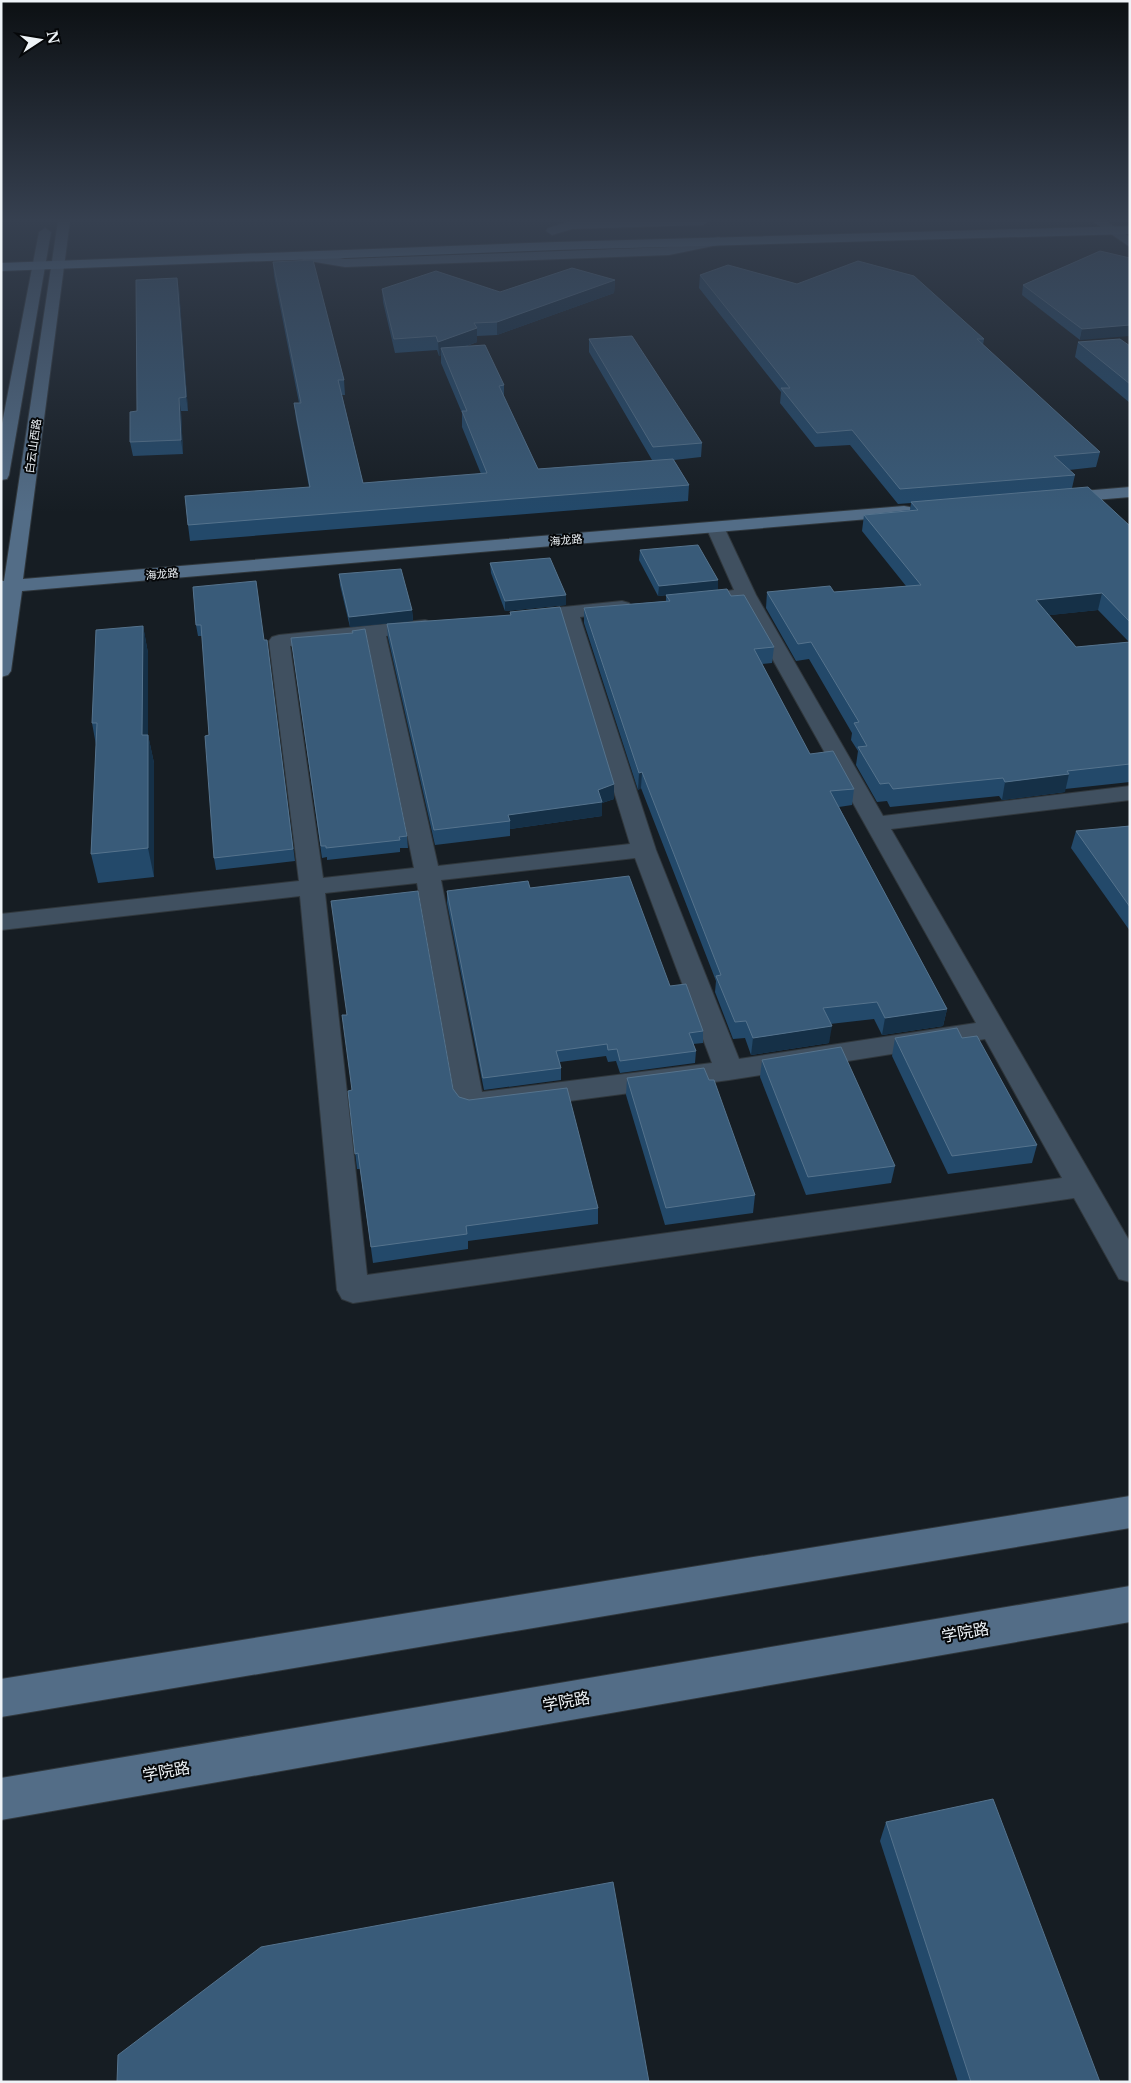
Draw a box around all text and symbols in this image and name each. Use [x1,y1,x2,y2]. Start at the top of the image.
north arrow [15,15,65,65]
text: N [43,29,63,46]
street label: 白云山西路 [22,418,44,474]
street label: 海龙路 [549,532,583,548]
street label: 海龙路 [145,566,179,582]
street label: 学院路 [940,1618,990,1646]
street label: 学院路 [541,1687,591,1715]
street label: 学院路 [141,1757,191,1785]

